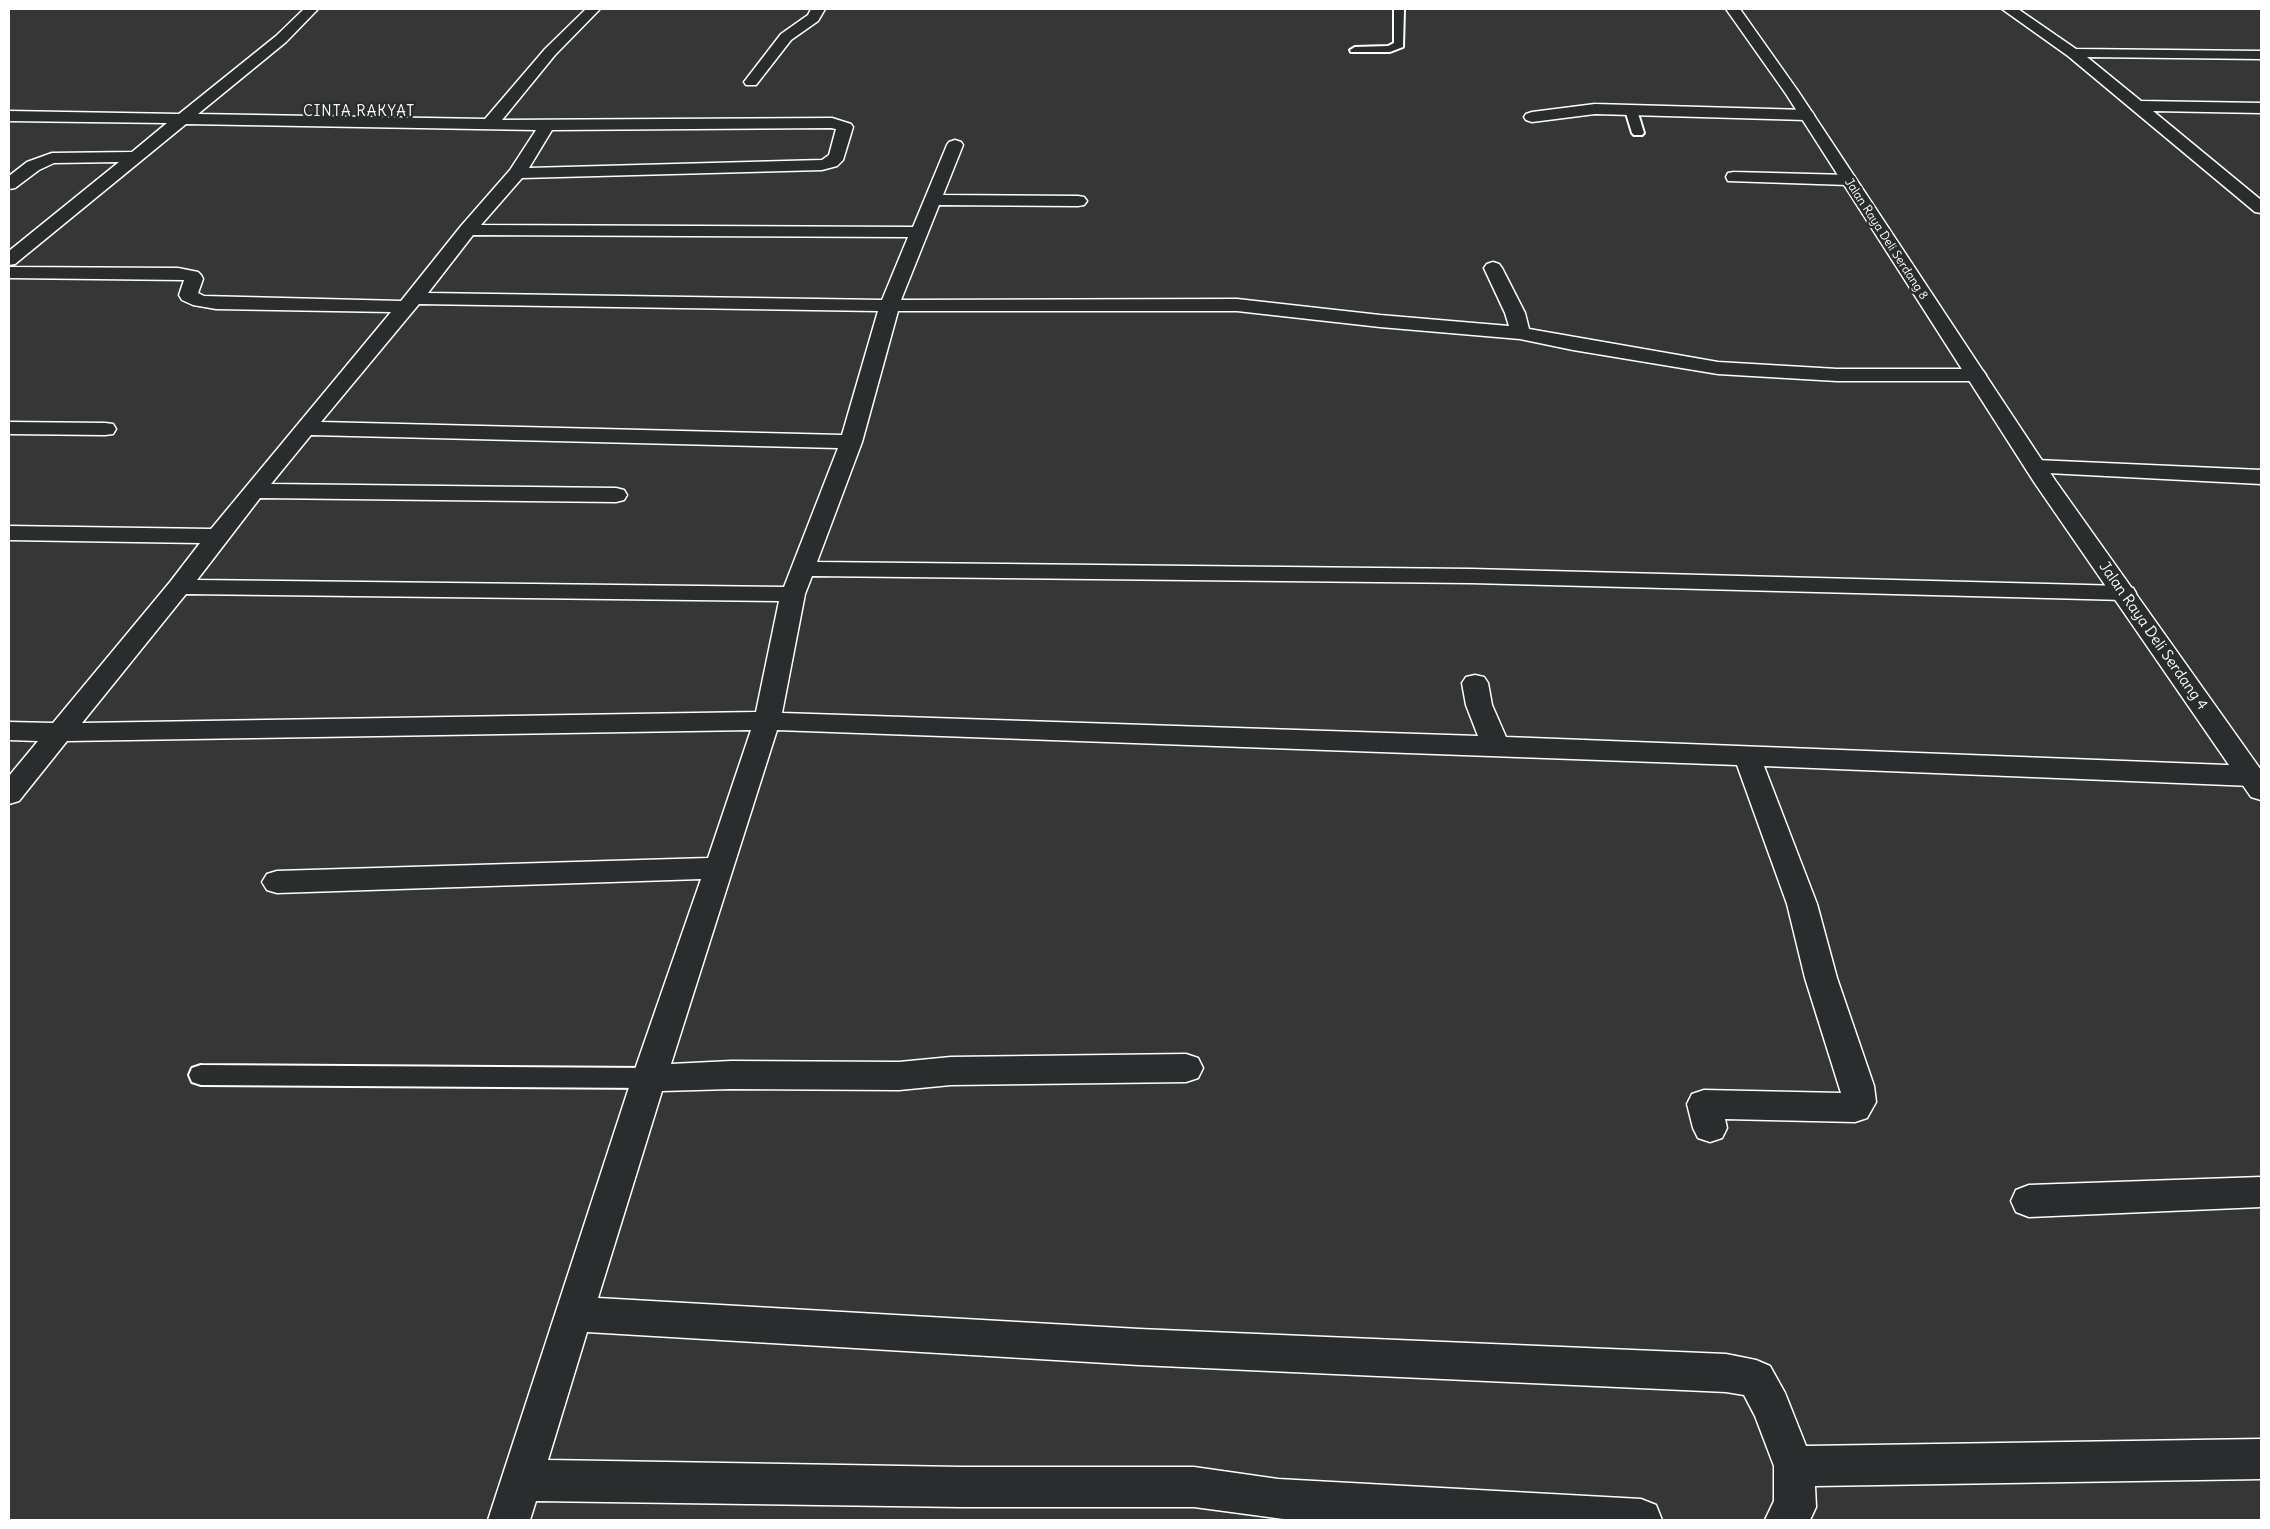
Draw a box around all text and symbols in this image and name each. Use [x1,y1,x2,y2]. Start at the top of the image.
district label: CINTA RAKYAT [301,103,417,121]
street label: Jalan Raya Deli Serdang 8 [1841,176,1931,302]
street label: Jalan Raya Deli Serdang 4 [2095,558,2211,714]

